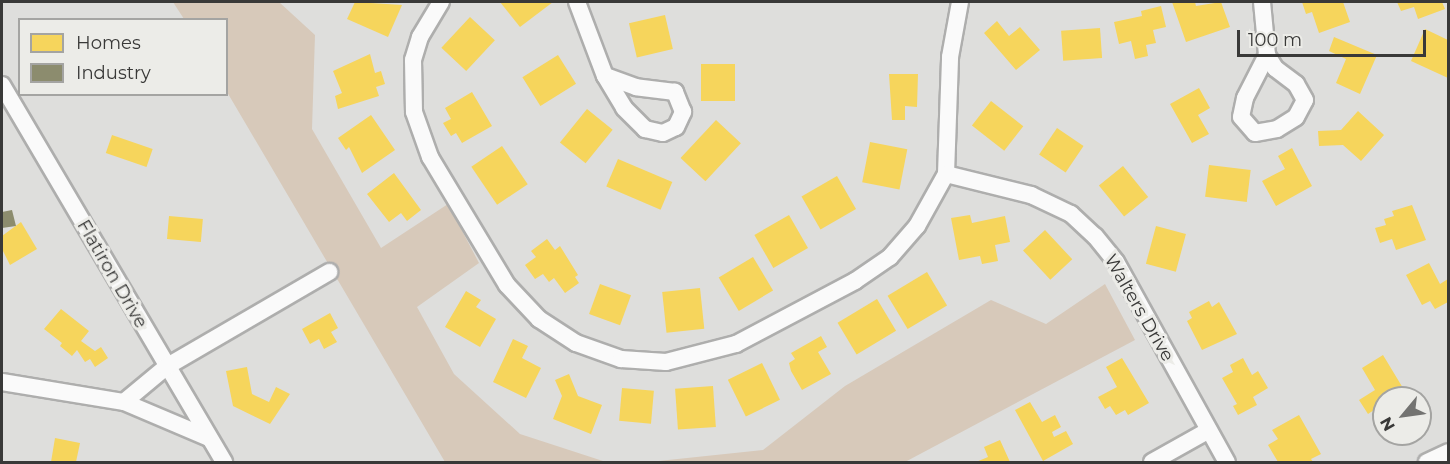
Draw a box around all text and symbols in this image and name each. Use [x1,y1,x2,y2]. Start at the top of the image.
legend [18,18,228,96]
scale bar [1240,18,1429,56]
text: 100 m [1248,29,1302,51]
text: Homes [76,32,141,54]
text: Industry [76,62,151,84]
street label: Flatiron Drive [72,216,152,332]
street label: Walters Drive [1100,251,1178,365]
north arrow [1372,386,1432,446]
text: N [1376,414,1399,434]

